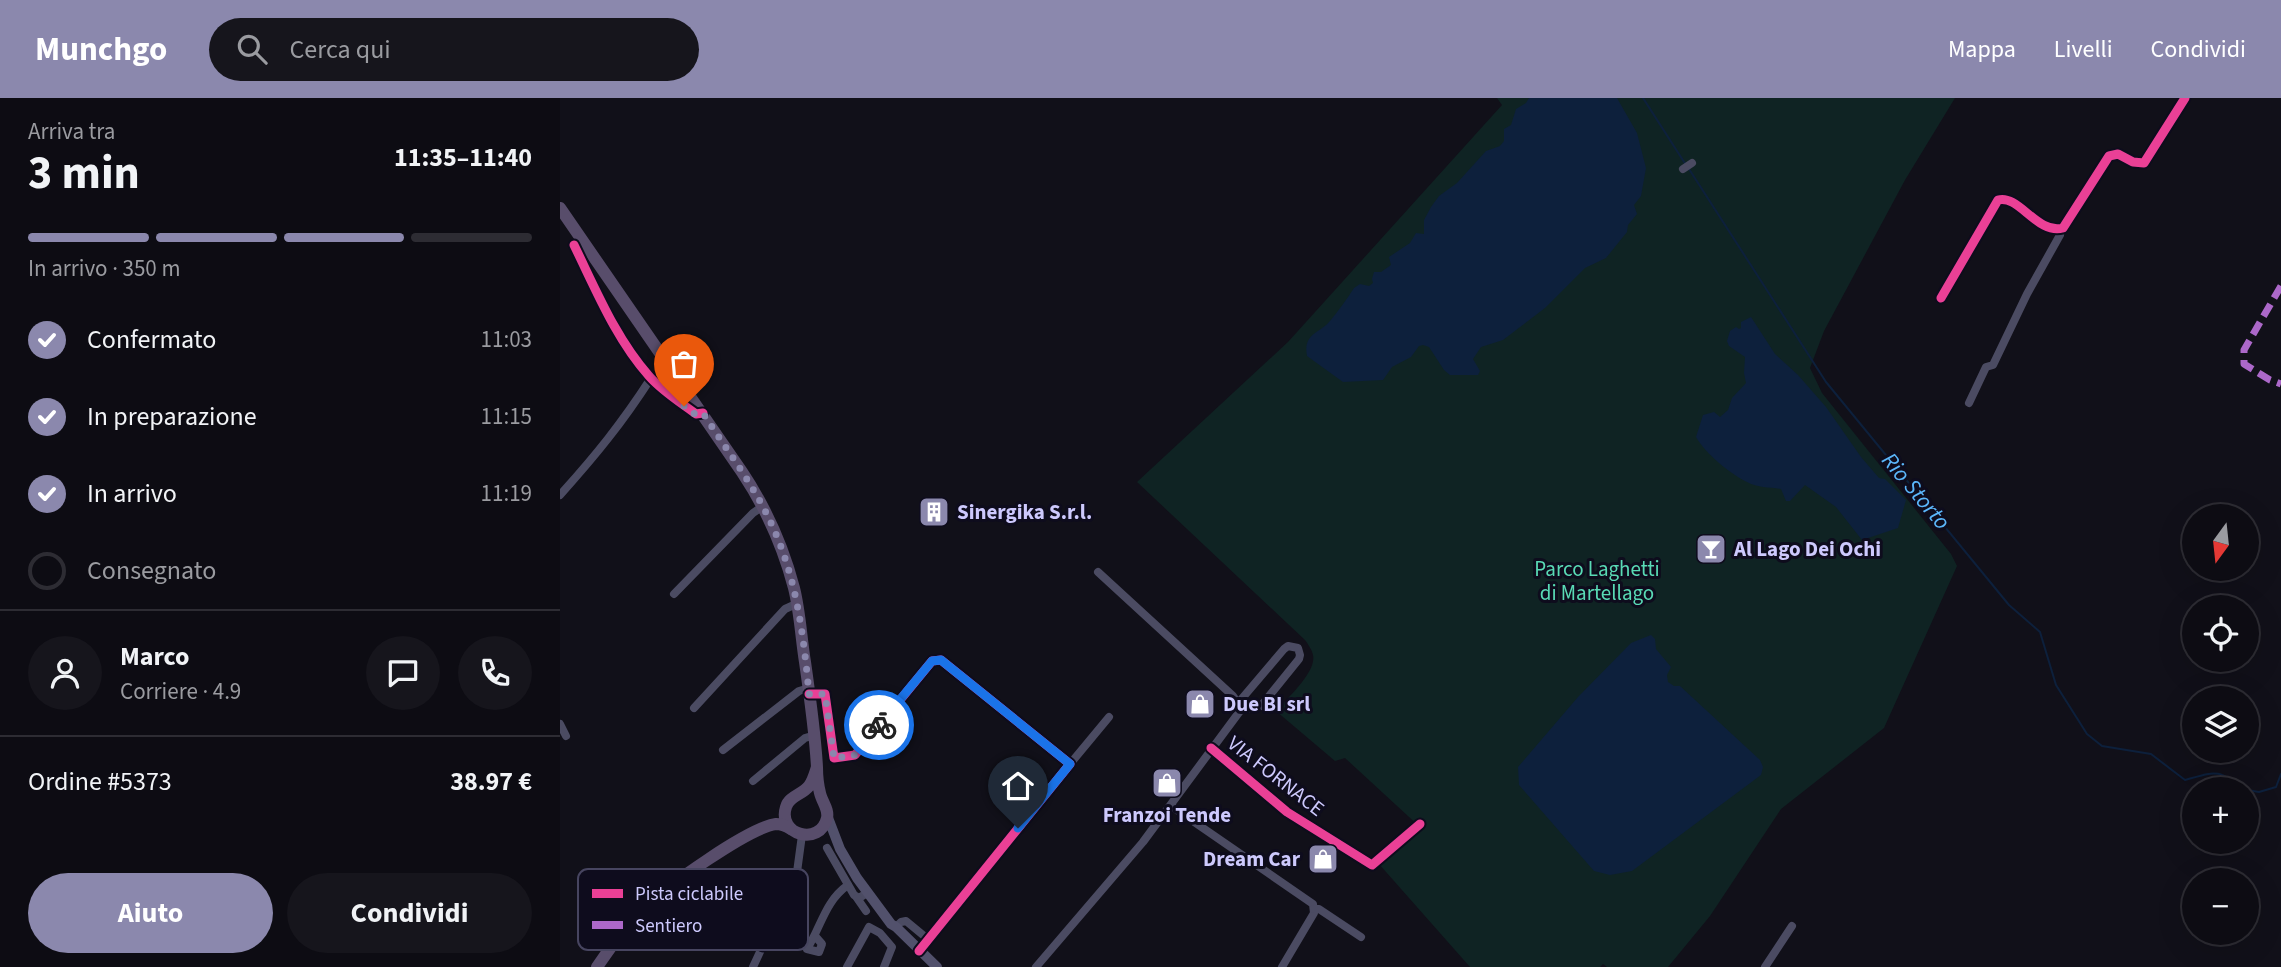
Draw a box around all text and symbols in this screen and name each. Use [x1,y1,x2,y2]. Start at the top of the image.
search box [209,18,699,81]
text: Munchgo [35,26,167,73]
icon: search [233,30,271,68]
text: Cerca qui [289,31,391,68]
text: Mappa [1948,32,2016,67]
text: Livelli [2054,32,2113,67]
text: Condividi [2151,32,2246,67]
text: Arriva tra [28,115,115,148]
text: 11:35–11:40 [394,139,532,176]
text: 3 min [28,141,140,206]
text: In arrivo · 350 m [28,252,180,285]
icon: check [28,321,66,359]
text: Confermato [87,321,216,358]
text: 11:03 [481,323,532,356]
pin [654,334,714,406]
icon: bag [665,345,703,383]
icon: check [28,398,66,436]
text: In preparazione [87,398,257,435]
text: 11:15 [481,400,532,433]
water label: Rio Storto [1874,445,1958,537]
icon: check [28,475,66,513]
text: In arrivo [87,475,177,512]
text: 11:19 [481,477,532,510]
building icon: Sinergika S.r.l. [917,495,951,529]
place label: Sinergika S.r.l. [957,497,1092,527]
north arrow [2182,504,2259,581]
map controls [2182,504,2259,945]
bar icon: Al Lago Dei Ochi [1694,532,1728,566]
place label: Al Lago Dei Ochi [1733,534,1881,564]
text: Consegnato [87,552,216,589]
park label: Parco Laghetti di Martellago [1534,554,1660,608]
button: locate [2182,595,2259,672]
button: person [28,636,102,710]
button: chat [366,636,440,710]
button: phone [458,636,532,710]
text: Marco [120,638,189,675]
text: Corriere · 4.9 [120,675,241,708]
button: layers [2182,686,2259,763]
shop icon: Due BI srl [1183,687,1217,721]
place label: Due BI srl [1223,689,1310,719]
courier [844,690,914,760]
icon: bike [860,706,898,744]
street label: VIA FORNACE [1221,729,1331,823]
pin [988,756,1048,828]
text: Ordine #5373 [28,763,172,800]
text: 38.97 € [450,763,532,800]
shop icon: Franzoi Tende [1150,766,1184,800]
icon: home [999,767,1037,805]
button: + [2182,777,2259,854]
place label: Franzoi Tende [1103,800,1231,830]
shop icon: Dream Car [1306,842,1340,876]
place label: Dream Car [1203,844,1301,874]
button: − [2182,868,2259,945]
legend [578,869,808,950]
button: Aiuto [28,873,273,953]
button: Condividi [287,873,532,953]
text: Pista ciclabile [635,881,743,908]
text: Sentiero [635,913,702,940]

